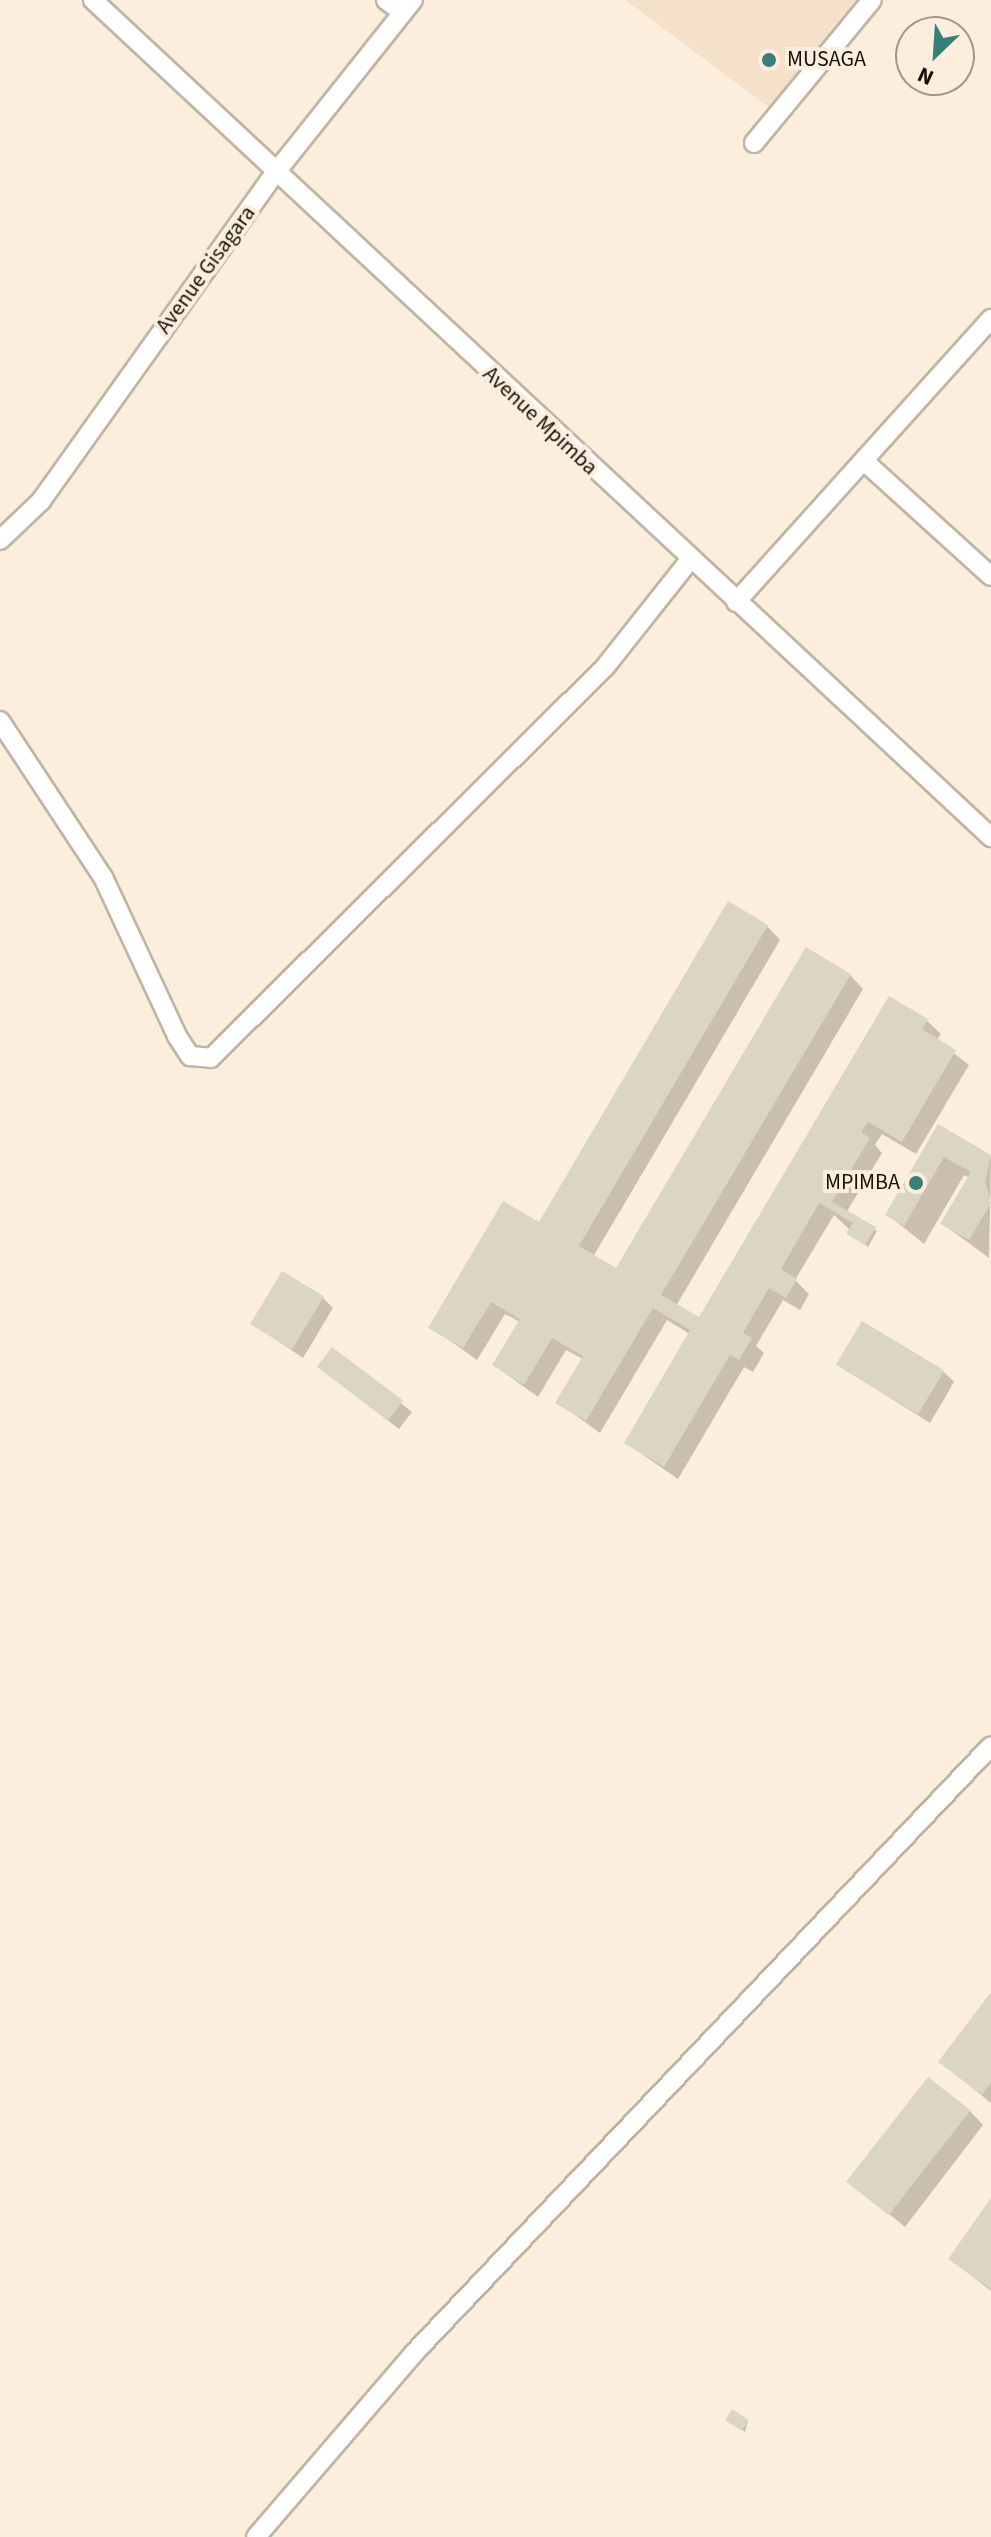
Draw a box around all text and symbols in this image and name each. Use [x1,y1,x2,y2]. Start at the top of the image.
north arrow [895,16,975,96]
place label: MUSAGA [787,47,866,73]
marker: MUSAGA [758,49,780,71]
text: N [912,58,939,94]
street label: Avenue Gisagara [151,201,261,339]
street label: Avenue Mpimba [477,361,603,481]
place label: MPIMBA [825,1170,900,1196]
marker: MPIMBA [907,1174,925,1192]

